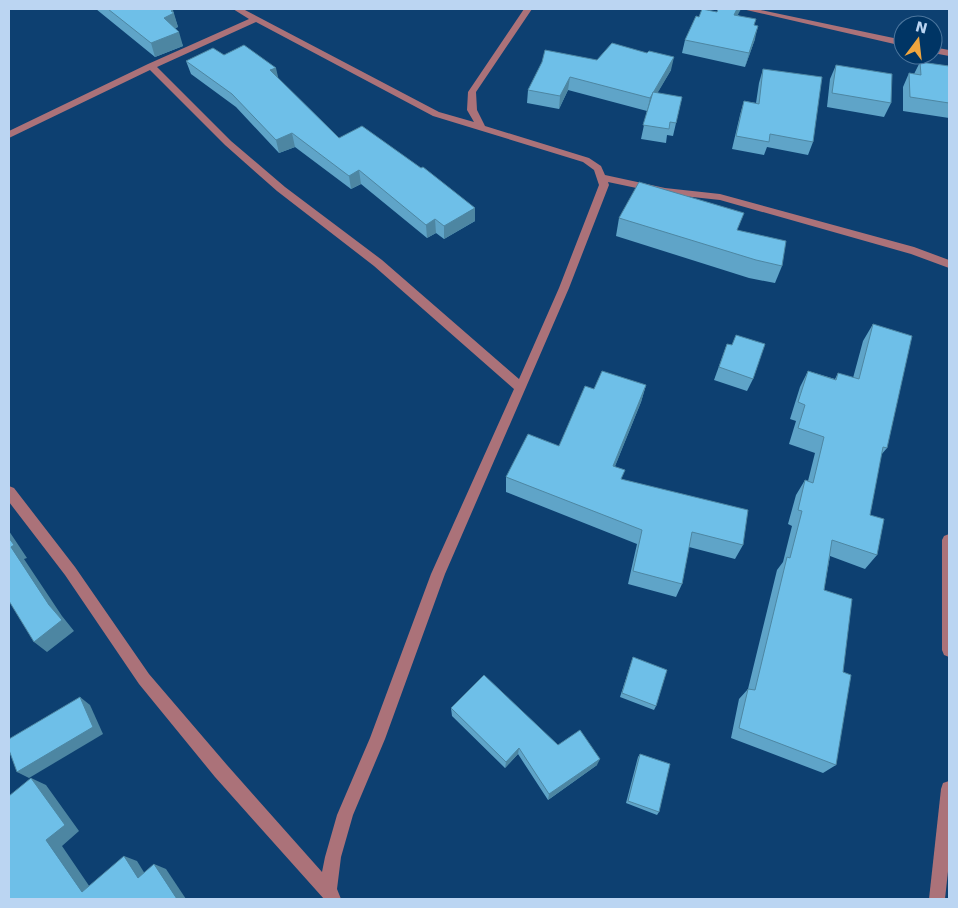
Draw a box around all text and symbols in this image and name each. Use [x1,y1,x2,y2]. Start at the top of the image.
north arrow [893,15,943,65]
text: N [914,18,929,37]

